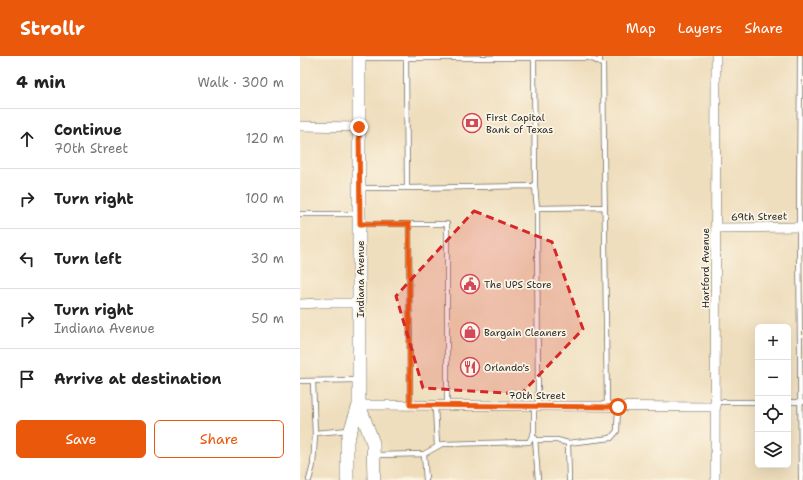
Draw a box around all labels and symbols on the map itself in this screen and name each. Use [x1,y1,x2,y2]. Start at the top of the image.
place label: First Capital Bank of Texas [486,111,553,136]
bank icon: First Capital Bank of Texas [461,112,483,134]
route end [350,118,368,136]
street label: 69th Street [731,210,787,223]
street label: Hartford Avenue [699,227,712,308]
street label: Indiana Avenue [354,240,367,318]
public building icon: The UPS Store [459,273,481,295]
place label: The UPS Store [484,278,552,291]
shop icon: Bargain Cleaners [459,321,481,343]
place label: Bargain Cleaners [484,326,566,339]
restaurant icon: Orlando's [459,356,481,378]
place label: Orlando's [484,361,530,374]
street label: 70th Street [508,389,566,402]
route start [609,398,627,416]

